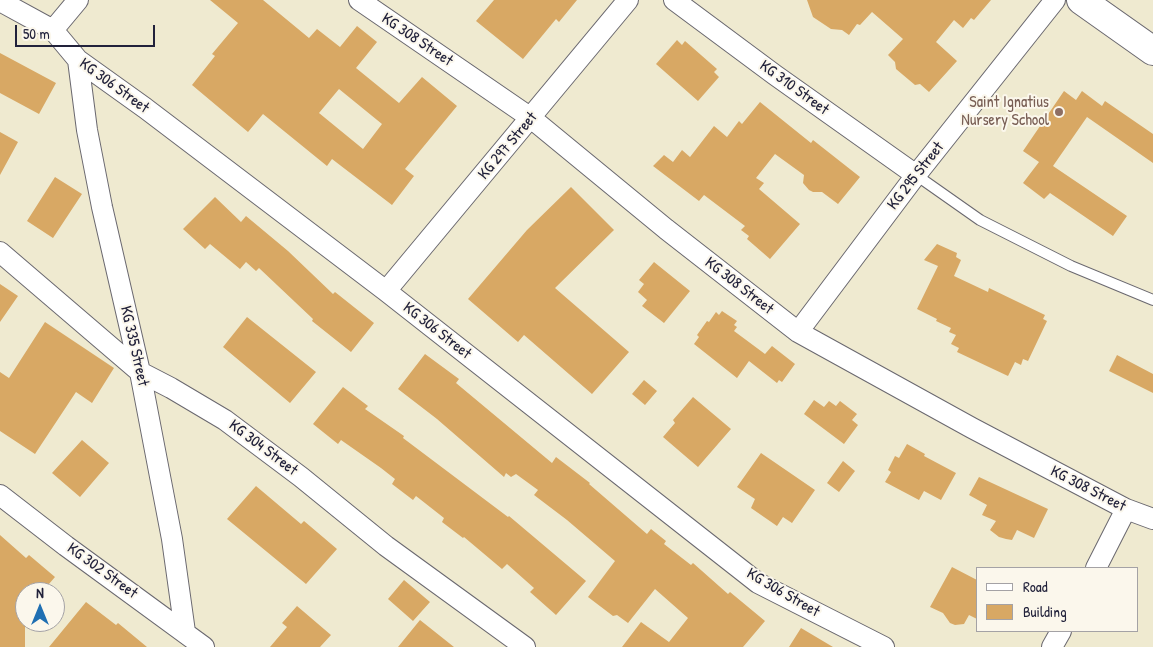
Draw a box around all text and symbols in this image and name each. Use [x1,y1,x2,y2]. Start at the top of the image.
street label: KG 308 Street [378,9,456,71]
scale bar [18,15,158,47]
text: 50 m [23,23,50,44]
street label: KG 306 Street [75,54,153,118]
street label: KG 310 Street [756,56,832,120]
place label: Saint Ignatius Nursery School [961,93,1049,131]
marker: Saint Ignatius Nursery School [1053,106,1065,118]
street label: KG 297 Street [474,108,542,184]
street label: KG 295 Street [884,138,948,214]
street label: KG 308 Street [701,253,777,319]
street label: KG 306 Street [399,298,475,364]
street label: KG 335 Street [115,304,153,388]
street label: KG 304 Street [225,416,301,480]
street label: KG 308 Street [1047,462,1129,516]
street label: KG 302 Street [63,539,141,603]
street label: KG 306 Street [743,564,823,622]
legend [976,567,1138,632]
text: Road [1023,576,1048,597]
north arrow [15,582,65,632]
text: N [36,583,44,602]
text: Building [1023,601,1067,622]

